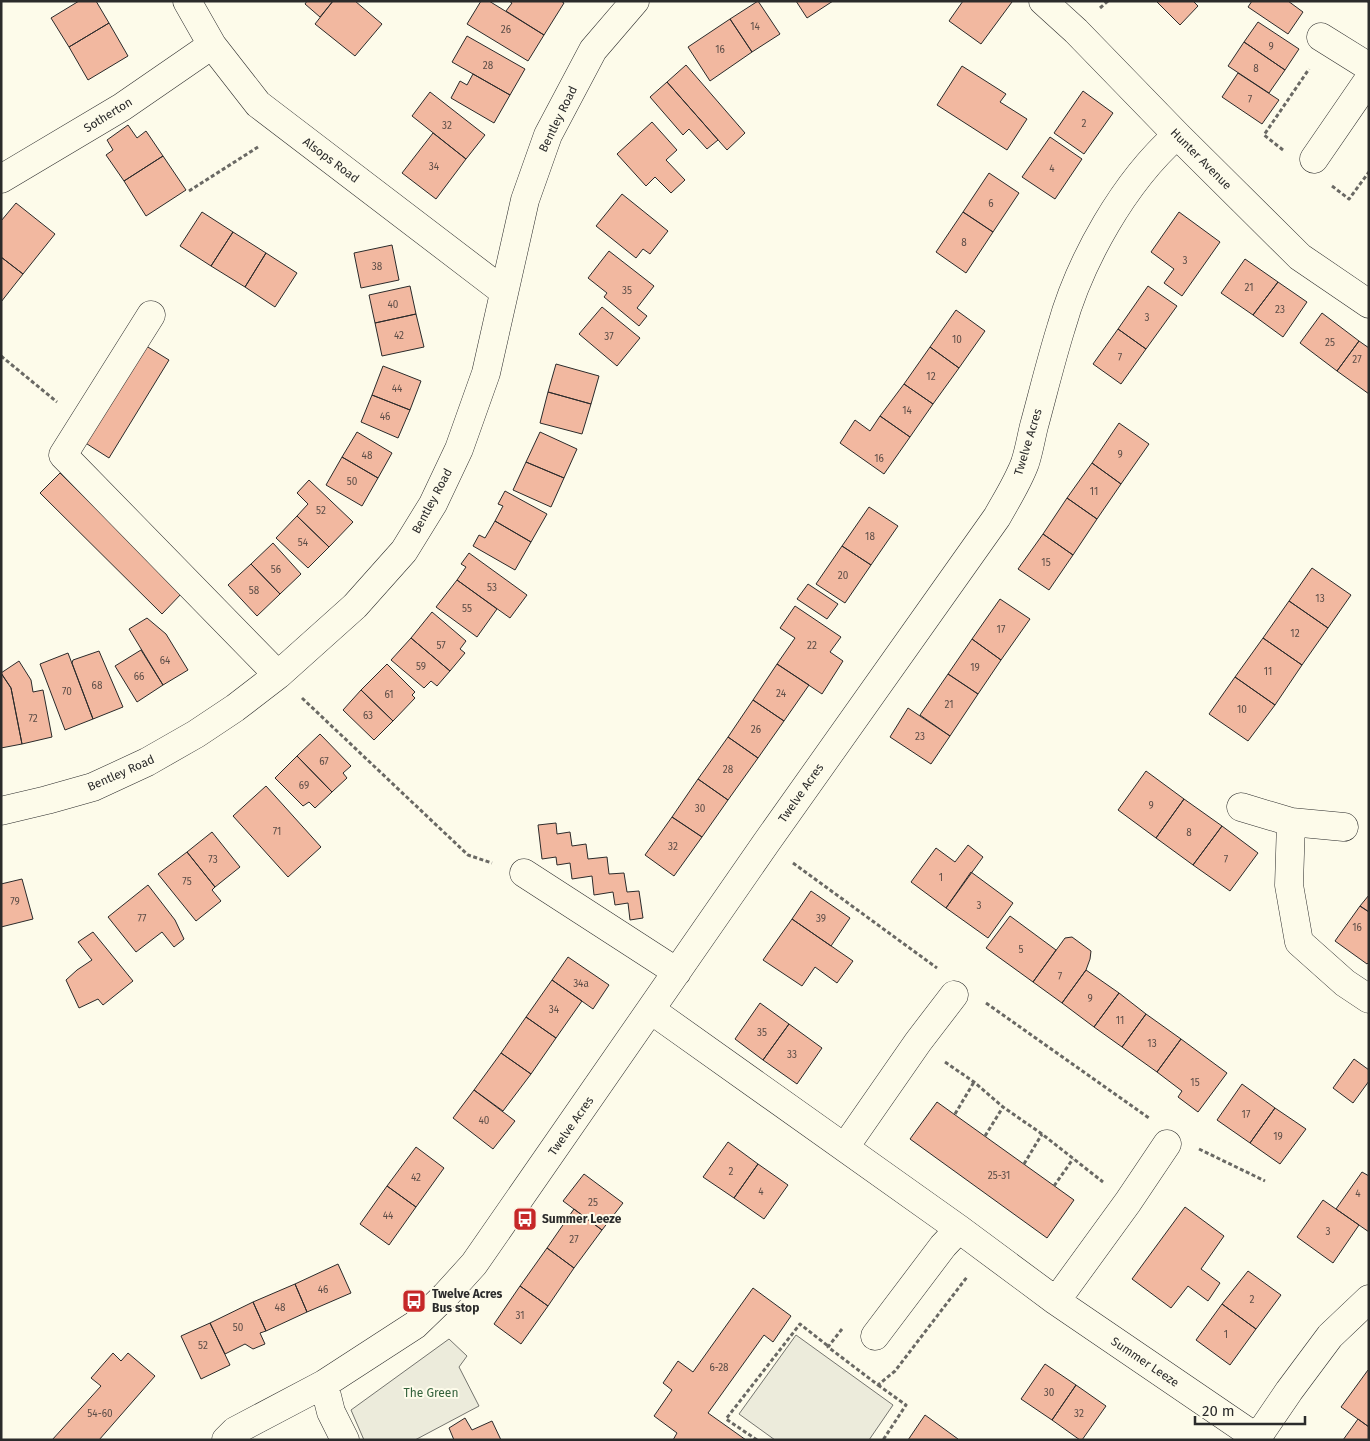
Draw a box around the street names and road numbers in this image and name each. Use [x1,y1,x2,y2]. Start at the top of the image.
street label: Bentley Road [536,84,580,154]
street label: Sotherton [81,95,135,135]
street label: Hunter Avenue [1168,126,1234,192]
street label: Alsops Road [300,134,362,186]
street label: Twelve Acres [1011,407,1045,477]
street label: Bentley Road [409,466,455,536]
street label: Bentley Road [85,752,157,794]
street label: Twelve Acres [775,760,827,825]
street label: Twelve Acres [545,1093,597,1158]
street label: Summer Leeze [1108,1334,1182,1390]

